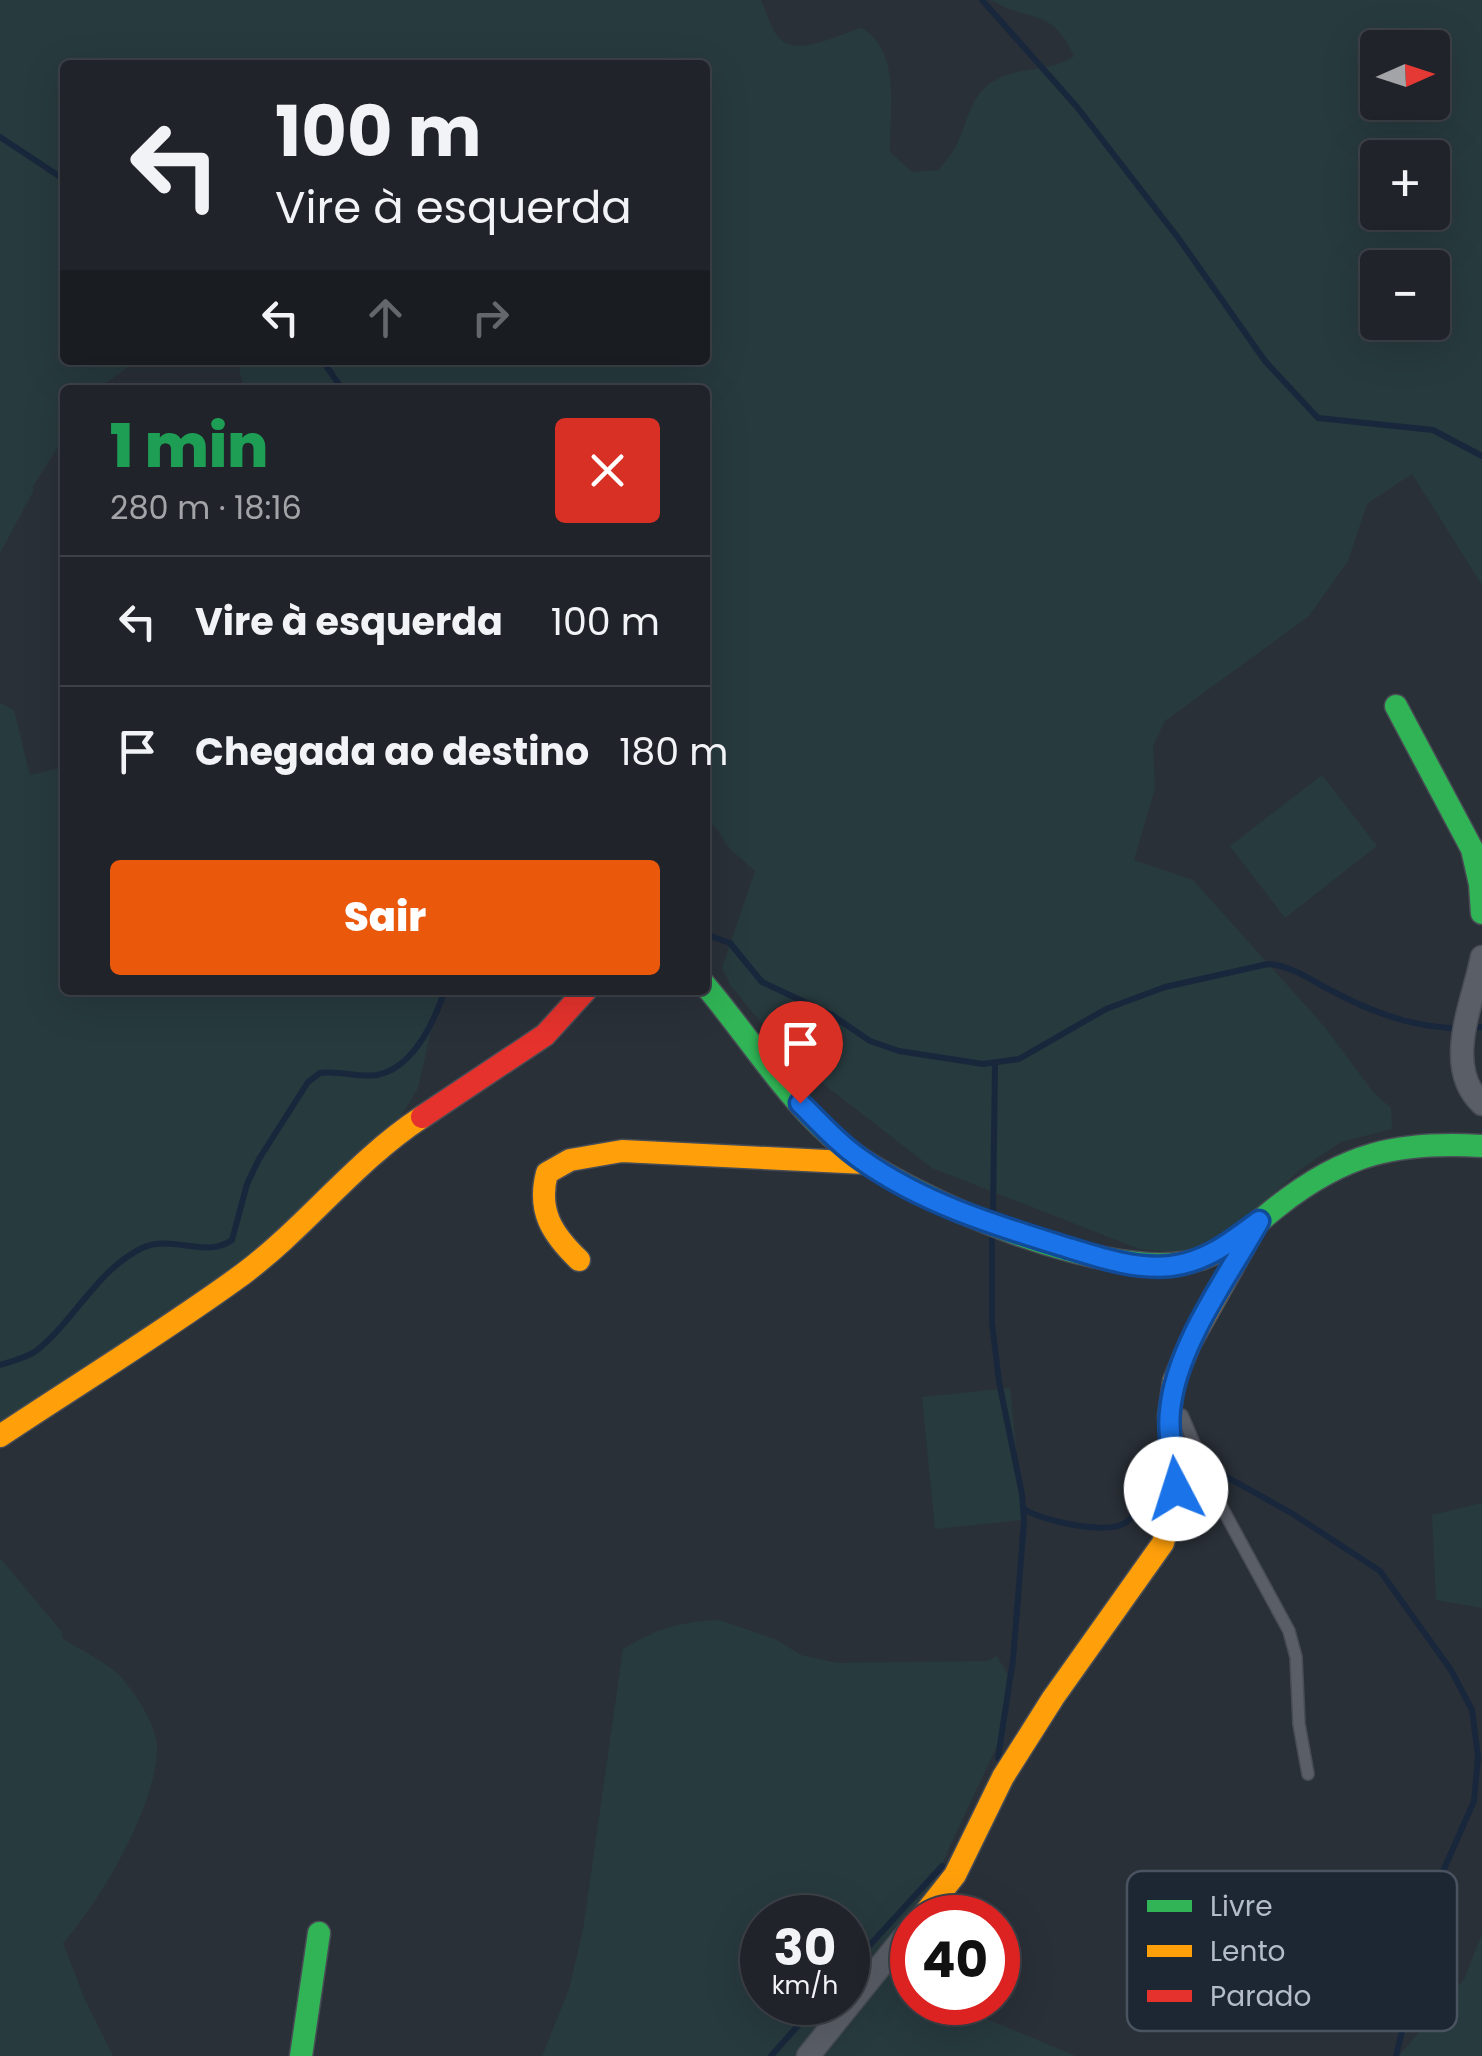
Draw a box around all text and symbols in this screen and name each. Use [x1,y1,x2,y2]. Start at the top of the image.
north arrow [1360,30,1450,120]
map controls [1360,30,1450,340]
text: 100 m [275,82,482,181]
icon: left [110,100,240,230]
button: + [1360,140,1450,230]
text: Vire à esquerda [275,176,632,239]
button: − [1360,250,1450,340]
icon: left [253,290,308,345]
icon: ahead [358,290,413,345]
icon: right [463,290,518,345]
text: 1 min [110,404,268,488]
button: close [555,418,660,523]
text: 280 m · 18:16 [110,485,302,530]
icon: left [110,594,165,649]
text: Vire à esquerda [195,595,503,648]
text: 100 m [551,595,660,648]
icon: arrive [110,724,165,779]
text: Chegada ao destino [195,725,589,778]
text: 180 m [619,725,728,778]
button: Sair [110,860,660,975]
pin [758,1001,843,1104]
icon: arrive [773,1016,828,1071]
position arrow [1124,1437,1228,1541]
legend [1127,1871,1457,2031]
text: Livre [1210,1887,1273,1926]
speed limit sign: 40 [890,1895,1020,2025]
text: 30 [774,1912,836,1983]
text: Lento [1210,1932,1286,1971]
text: km/h [772,1968,838,2003]
text: Parado [1210,1977,1311,2016]

